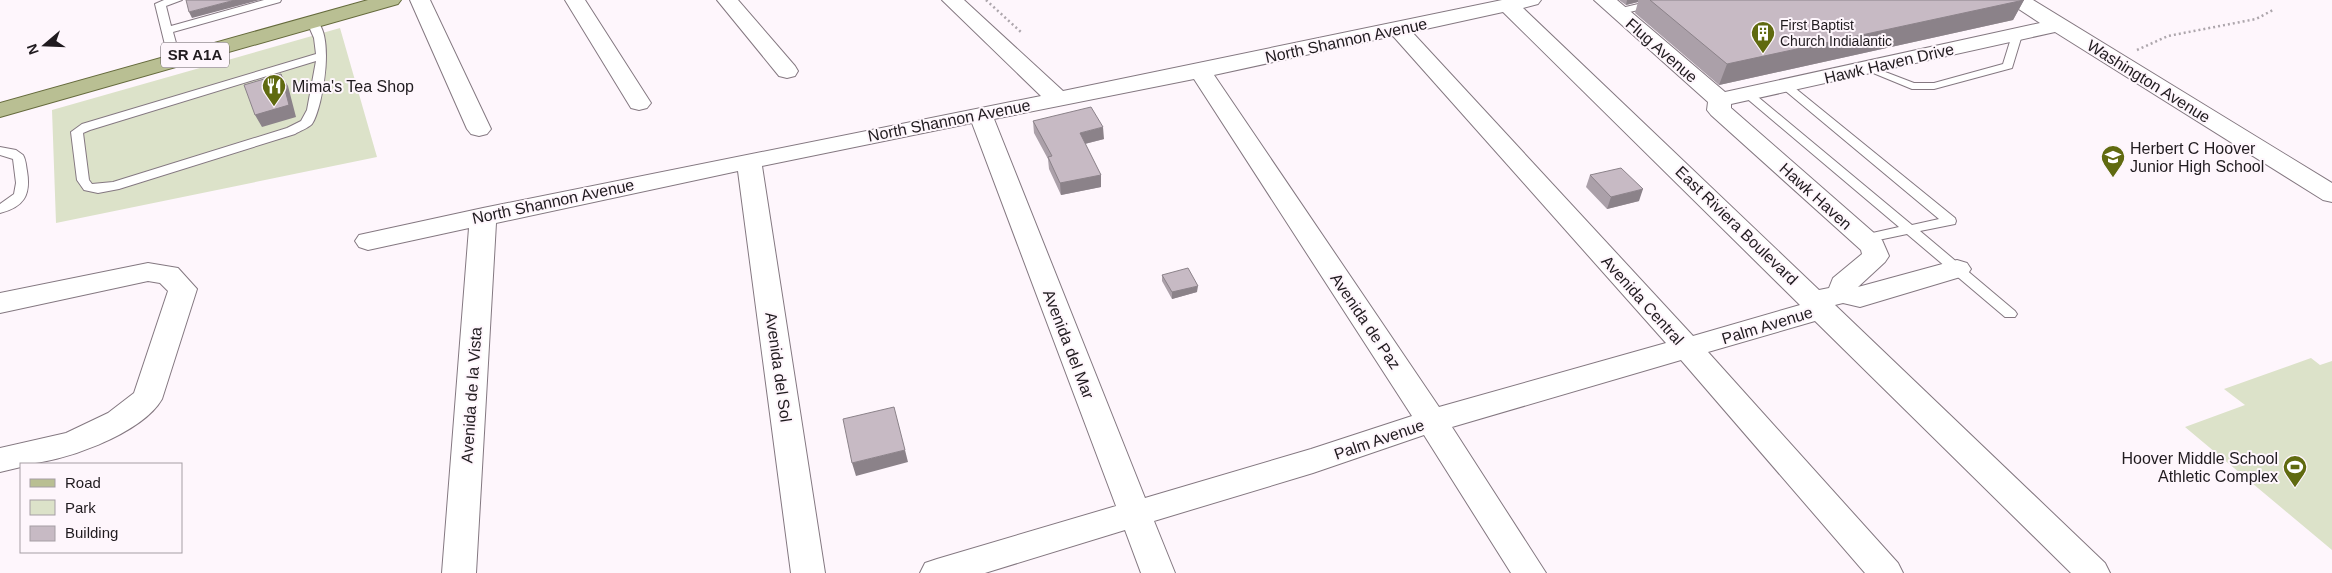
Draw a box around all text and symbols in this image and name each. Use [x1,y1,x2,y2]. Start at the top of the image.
street label: North Shannon Avenue [1264,15,1429,66]
street label: Flug Avenue [1623,15,1701,86]
place label: First Baptist Church Indialantic [1780,17,1892,49]
north arrow [20,20,70,70]
building icon: First Baptist Church Indialantic [1750,20,1776,54]
street label: Washington Avenue [2084,37,2213,126]
street label: Hawk Haven Drive [1823,40,1956,87]
text: N [23,42,42,57]
road number: SR A1A [161,42,229,68]
restaurant icon: Mima's Tea Shop [261,73,287,107]
place label: Mima's Tea Shop [292,78,414,95]
street label: North Shannon Avenue [866,96,1032,145]
place label: Herbert C Hoover Junior High School [2130,140,2264,175]
school or university icon: Herbert C Hoover Junior High School [2100,144,2126,178]
street label: Hawk Haven [1776,160,1855,233]
street label: East Riviera Boulevard [1672,163,1801,288]
street label: North Shannon Avenue [471,176,636,227]
street label: Avenida Central [1598,252,1687,348]
street label: Avenida de Paz [1327,270,1404,372]
street label: Avenida del Mar [1040,287,1097,402]
street label: Palm Avenue [1720,304,1815,347]
street label: Avenida del Sol [762,311,795,423]
street label: Avenida de la Vista [458,326,485,464]
street label: Palm Avenue [1332,416,1426,463]
place label: Hoover Middle School Athletic Complex [2121,450,2278,485]
sports icon: Hoover Middle School Athletic Complex [2282,454,2308,488]
legend [20,463,182,553]
text: Road [65,474,101,491]
text: Park [65,499,96,516]
text: Building [65,524,118,541]

